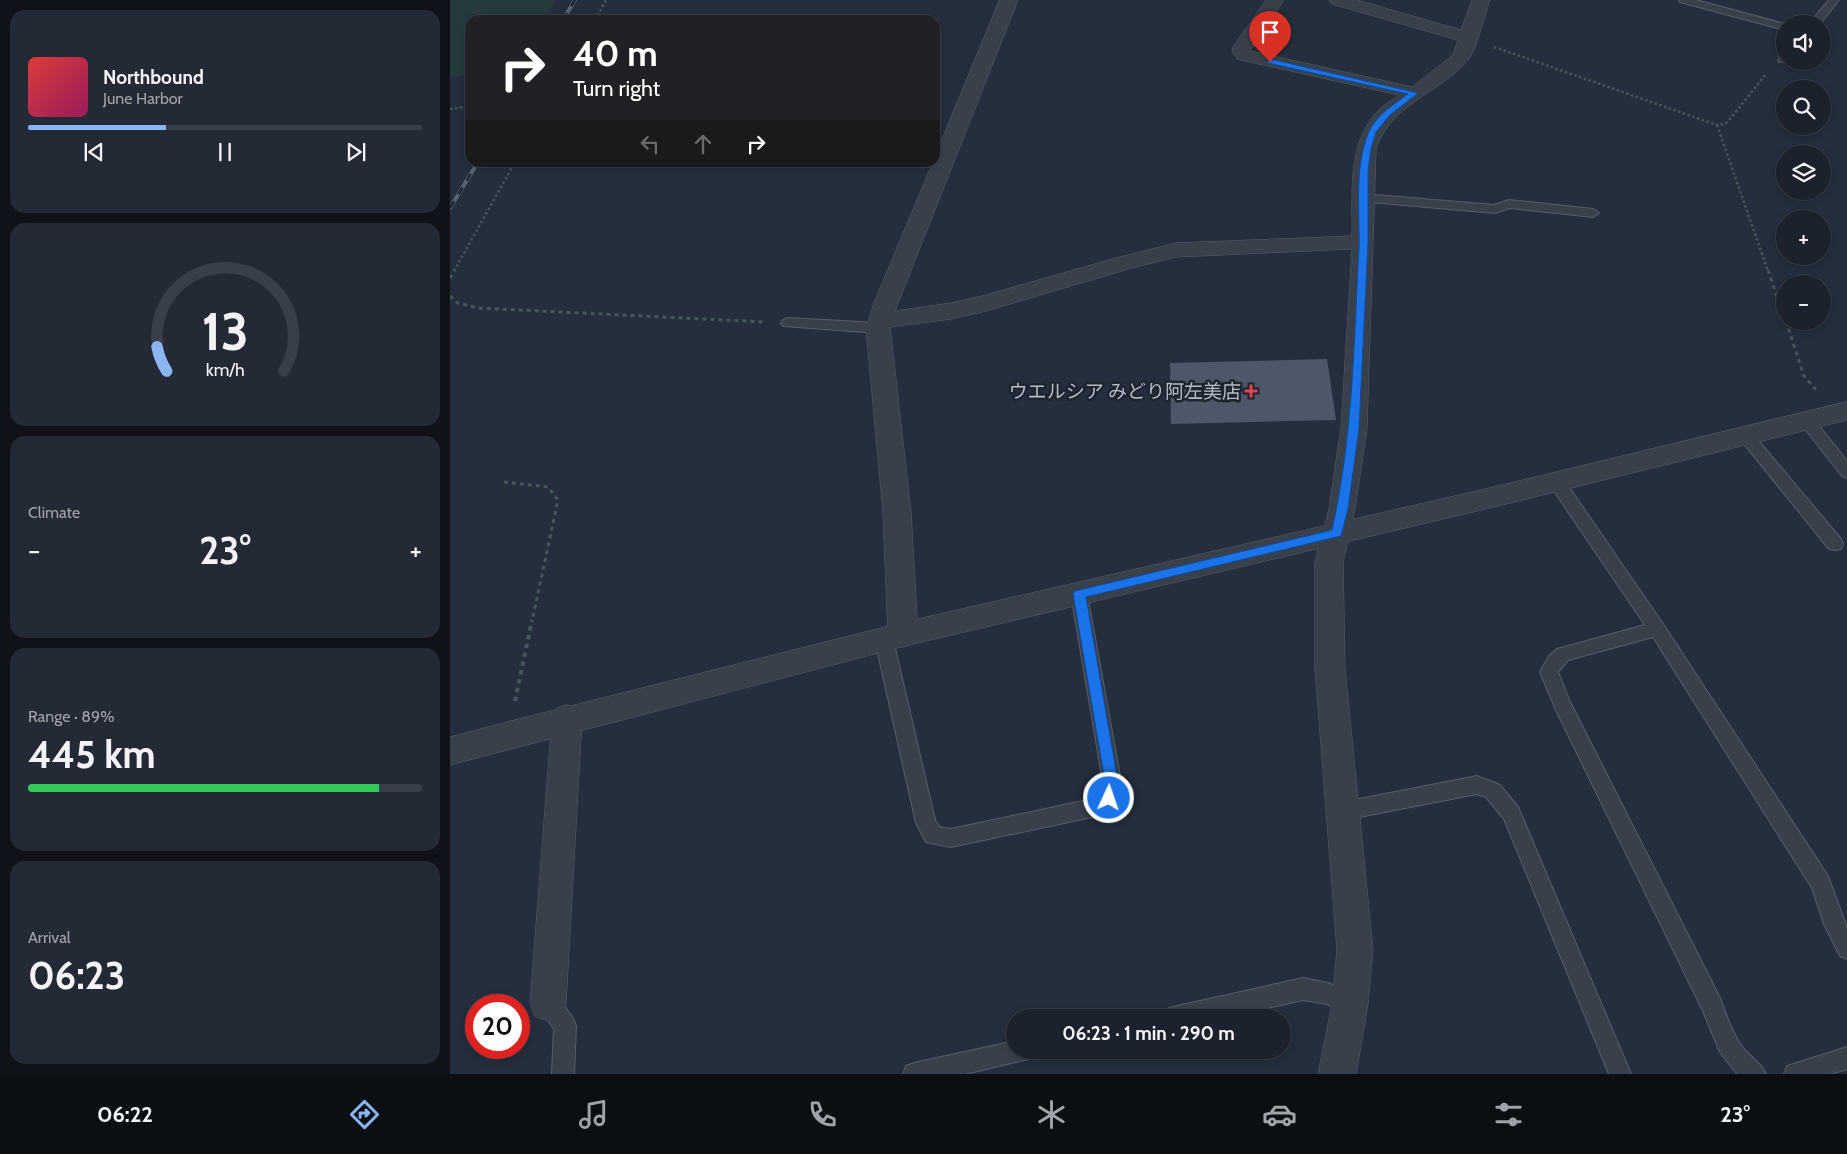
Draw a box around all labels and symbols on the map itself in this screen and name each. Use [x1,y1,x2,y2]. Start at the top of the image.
pin [1249,11,1291,62]
place label: ウエルシア みどり阿左美店 [1009,380,1241,403]
marker: ウエルシア みどり阿左美店 [1245,385,1257,397]
position arrow [1082,771,1134,823]
speed limit sign: 20 [465,994,530,1059]

